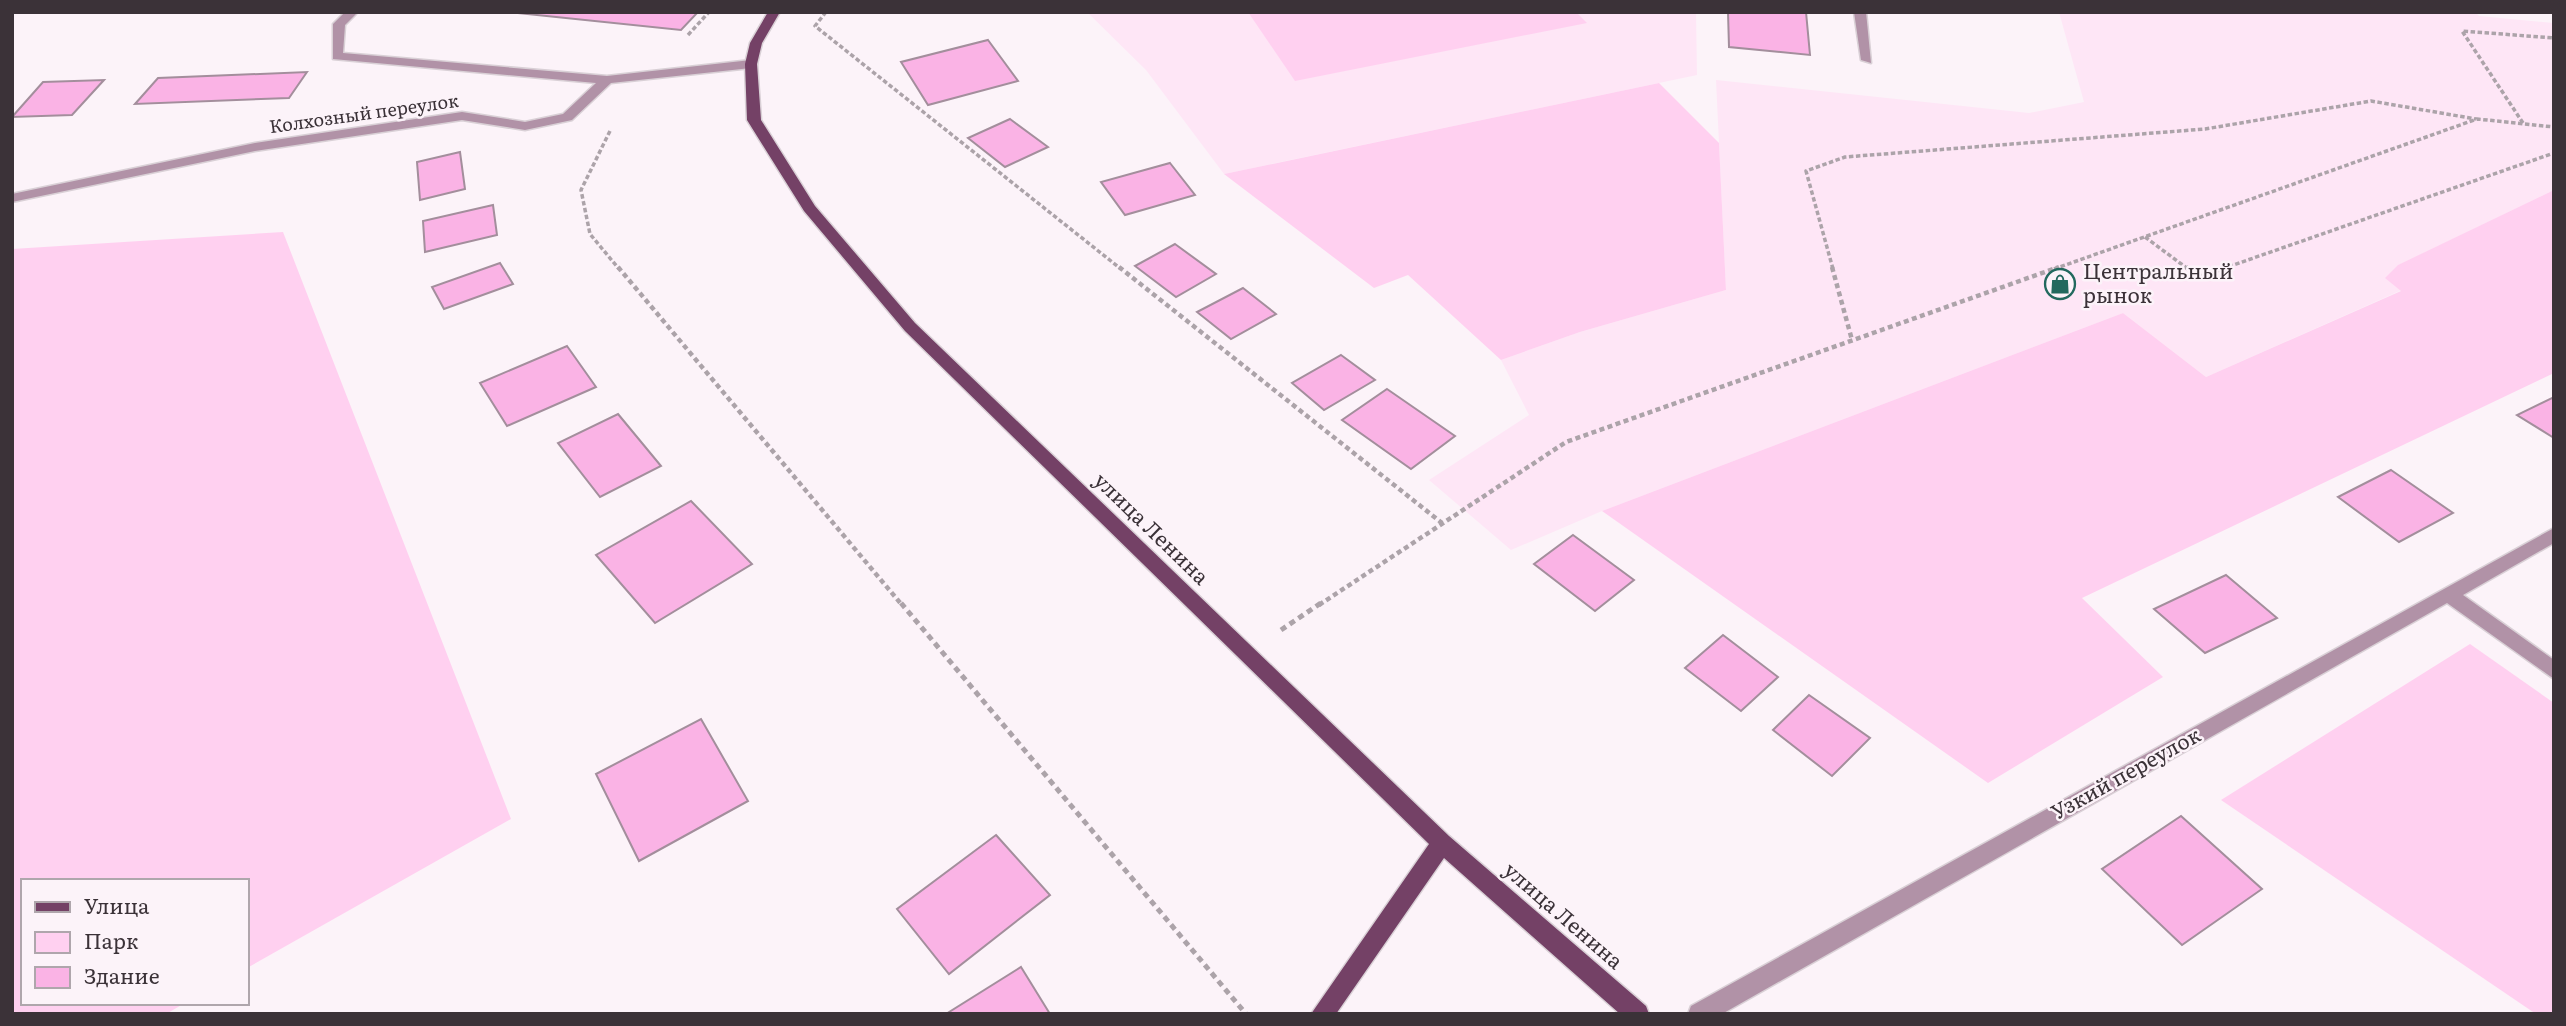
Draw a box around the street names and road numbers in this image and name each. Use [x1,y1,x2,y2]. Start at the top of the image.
street label: Колхозный переулок [267,86,461,139]
street label: улица Ленина [1088,464,1218,591]
street label: Узкий переулок [2044,718,2206,826]
street label: улица Ленина [1498,853,1632,975]

